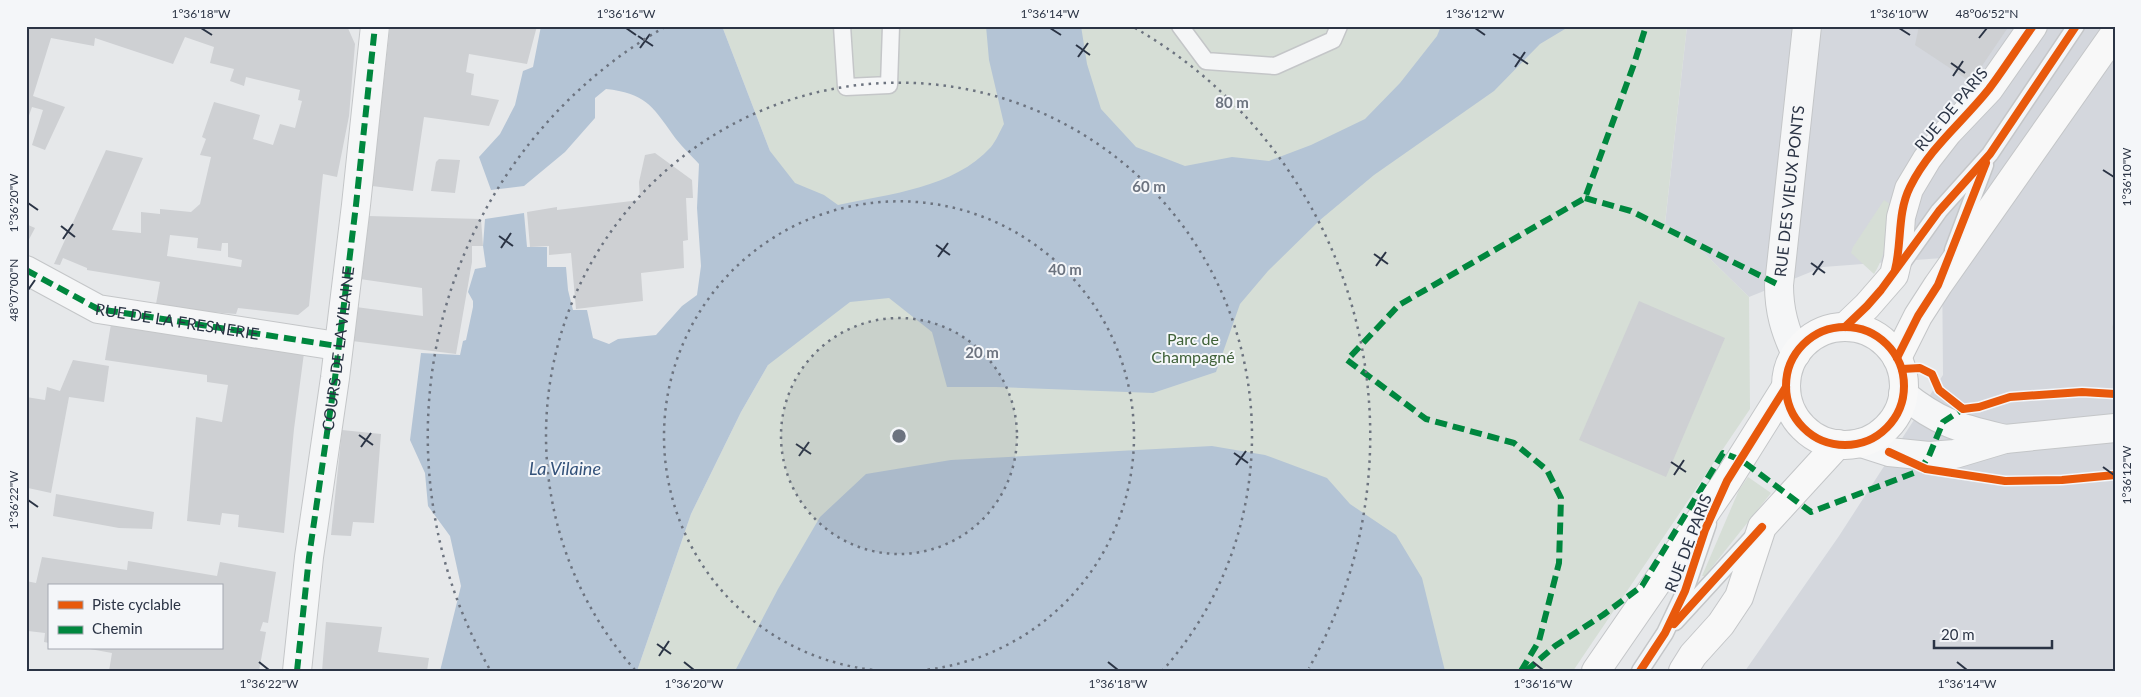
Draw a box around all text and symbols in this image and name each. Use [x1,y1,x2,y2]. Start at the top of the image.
text: 1°36'18"W [171,6,231,21]
text: 1°36'16"W [596,6,656,21]
text: 1°36'14"W [1020,6,1080,21]
text: 1°36'12"W [1445,6,1505,21]
text: 1°36'10"W [1869,6,1929,21]
text: 48°06'52"N [1956,6,2018,21]
street label: RUE DE PARIS [1910,63,1991,154]
text: 80 m [1215,93,1249,111]
street label: RUE DES VIEUX PONTS [1770,104,1807,278]
text: 1°36'10"W [2119,147,2134,207]
text: 1°36'20"W [6,173,21,233]
text: 60 m [1132,177,1166,195]
text: 48°07'00"N [6,259,21,321]
text: 40 m [1048,260,1082,278]
street label: COURS DE LA VILAINE [317,265,357,432]
street label: RUE DE LA FRESNERIE [94,299,260,343]
park label: Parc de Champagné [1151,329,1235,366]
text: 20 m [965,343,999,361]
centre of rings [890,427,908,445]
text: 1°36'12"W [2119,445,2134,505]
water label: La Vilaine [529,457,601,479]
text: 1°36'22"W [6,470,21,530]
street label: RUE DE PARIS [1660,491,1715,594]
legend [48,584,222,650]
text: Piste cyclable [92,595,181,613]
scale bar [1934,617,2051,649]
text: Chemin [92,619,143,637]
text: 20 m [1941,625,1975,643]
text: 1°36'22"W [239,676,299,691]
text: 1°36'20"W [664,676,724,691]
text: 1°36'18"W [1088,676,1148,691]
text: 1°36'16"W [1513,676,1573,691]
text: 1°36'14"W [1937,676,1997,691]

